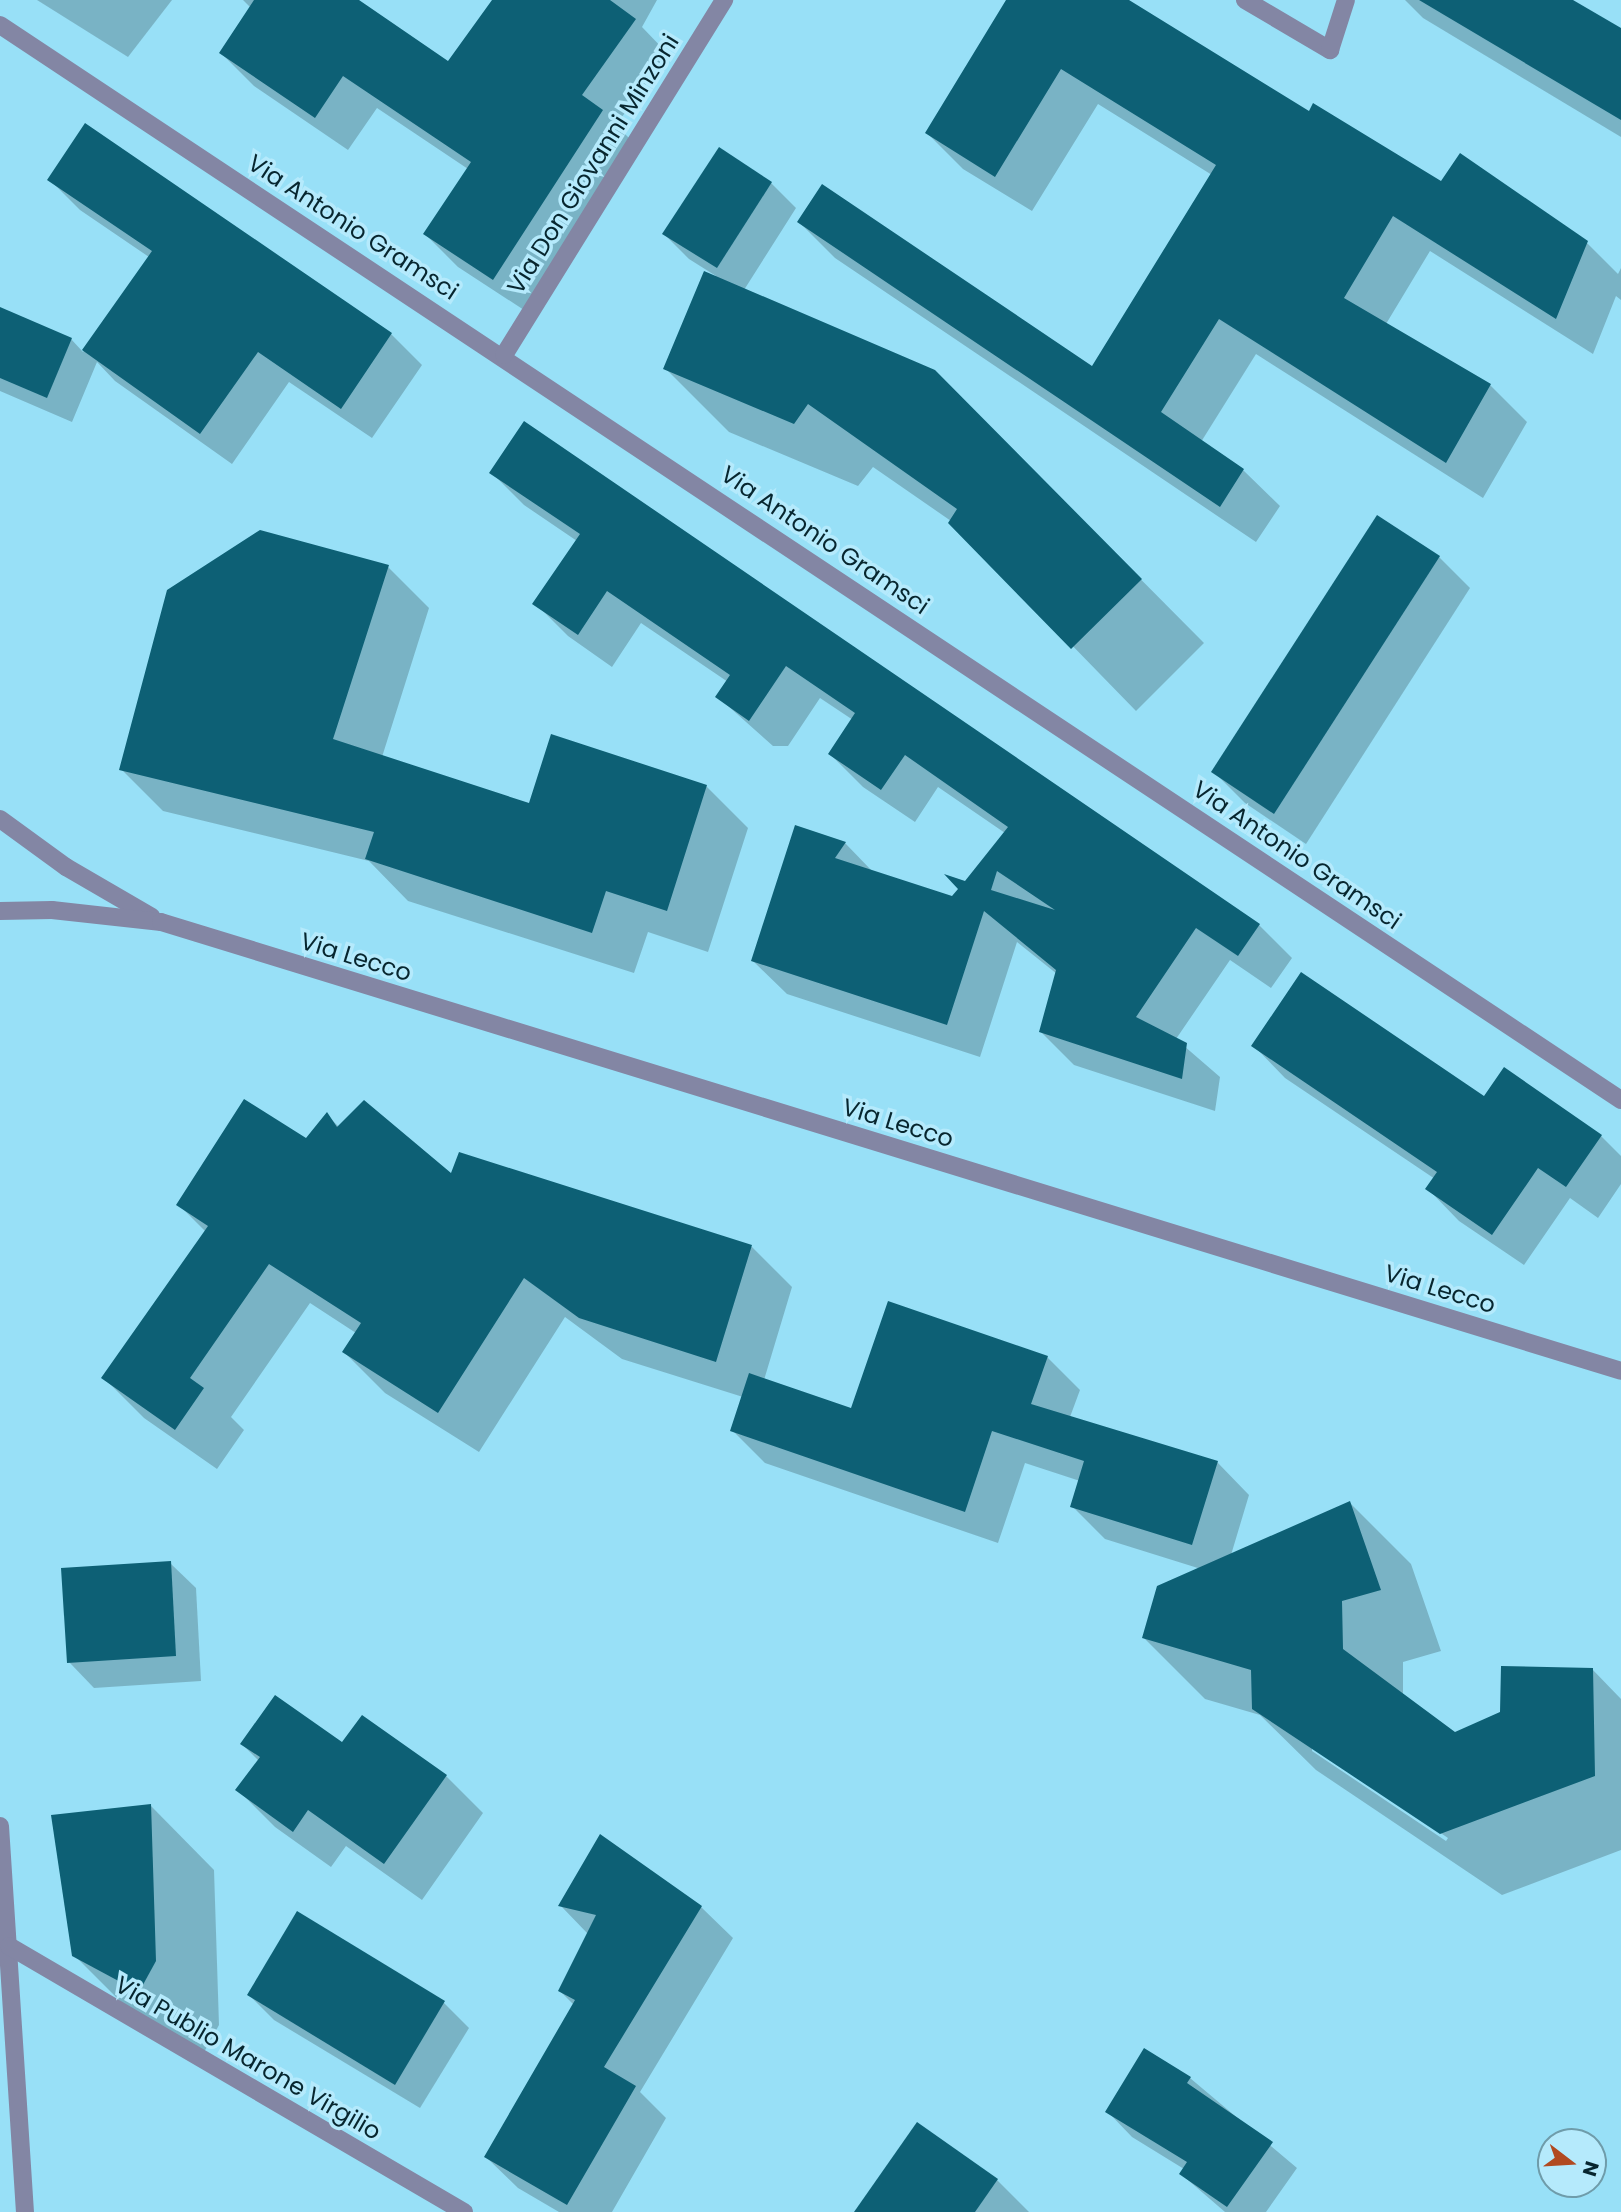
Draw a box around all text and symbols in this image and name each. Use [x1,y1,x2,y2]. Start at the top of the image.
street label: Via Don Giovanni Minzoni [501,29,685,299]
street label: Via Antonio Gramsci [242,148,464,306]
street label: Via Antonio Gramsci [715,460,935,620]
street label: Via Antonio Gramsci [1187,775,1407,935]
street label: Via Lecco [297,926,415,988]
street label: Via Lecco [839,1092,957,1154]
street label: Via Lecco [1381,1258,1499,1320]
street label: Via Publio Marone Virgilio [110,1970,386,2146]
north arrow [1537,2128,1607,2198]
text: N [1576,2158,1606,2179]

